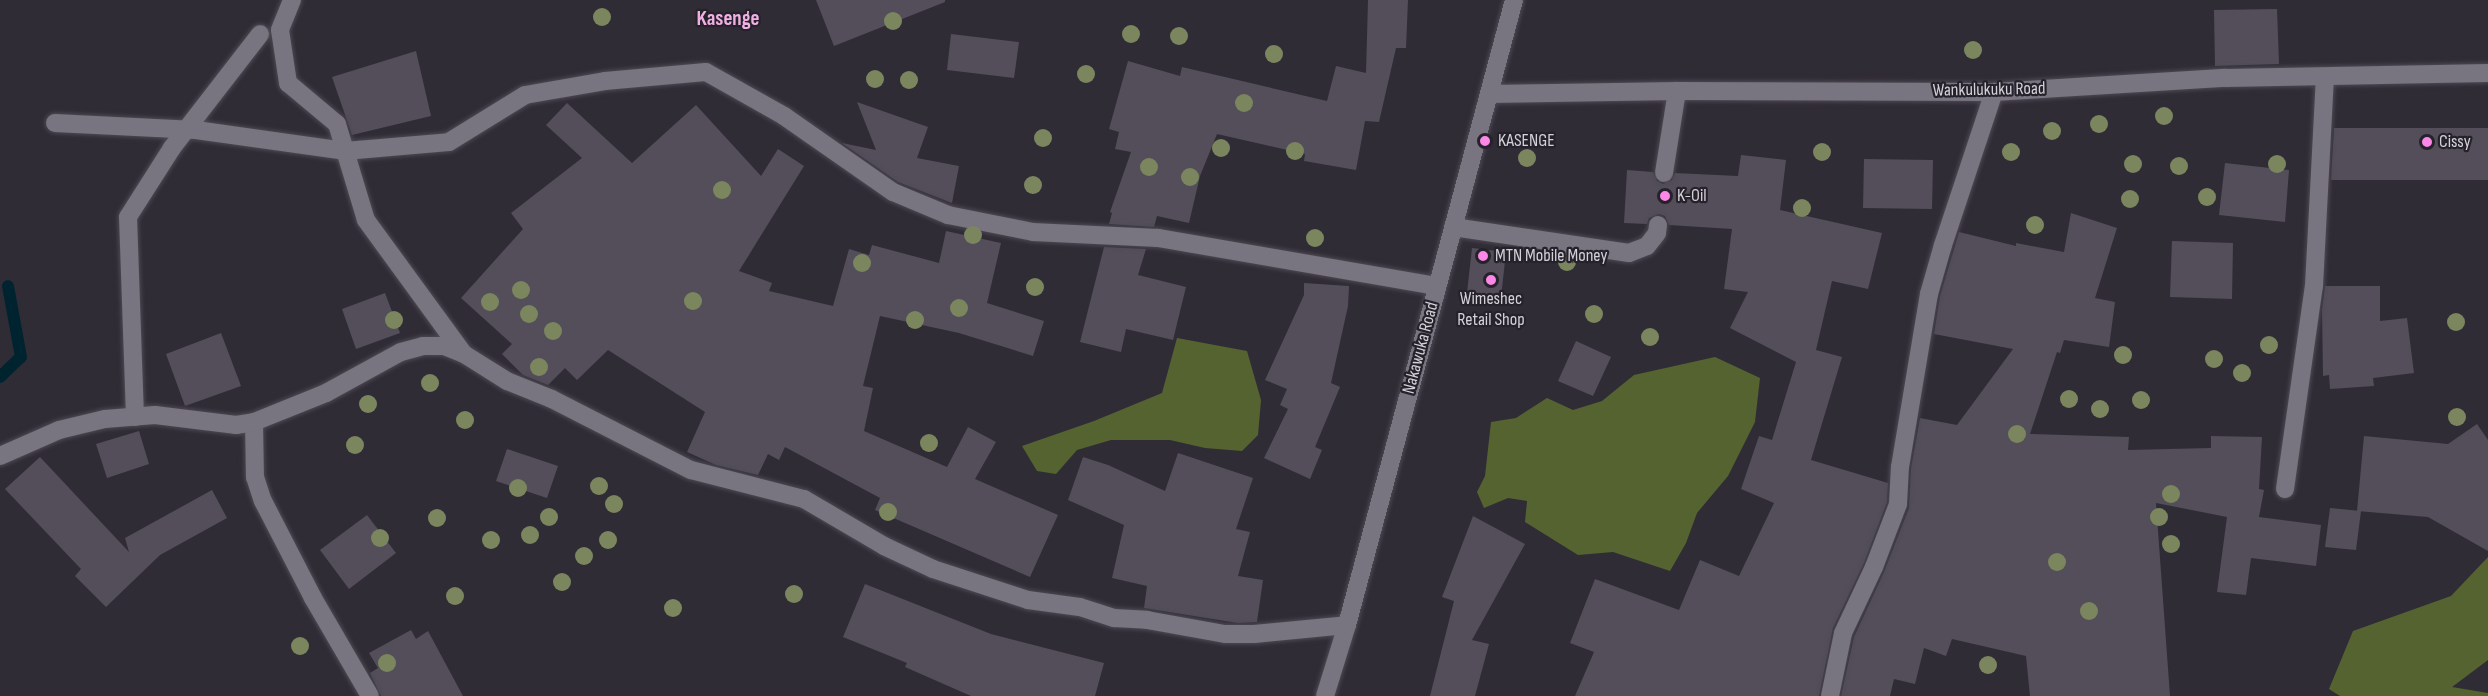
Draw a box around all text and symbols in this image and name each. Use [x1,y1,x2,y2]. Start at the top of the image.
district label: Kasenge [697,6,759,32]
street label: Wankulukuku Road [1932,78,2046,102]
place label: KASENGE [1498,130,1555,152]
place label: Cissy [2439,131,2471,153]
marker: KASENGE [1476,132,1494,150]
marker: Cissy [2420,135,2434,149]
place label: K-Oil [1677,185,1707,207]
marker: K-Oil [1658,189,1672,203]
place label: MTN Mobile Money [1495,245,1607,267]
marker: MTN Mobile Money [1476,249,1490,263]
marker: Wimeshec Retail Shop [1484,273,1498,287]
place label: Wimeshec Retail Shop [1457,289,1525,332]
street label: Nakawuka Road [1398,300,1444,396]

